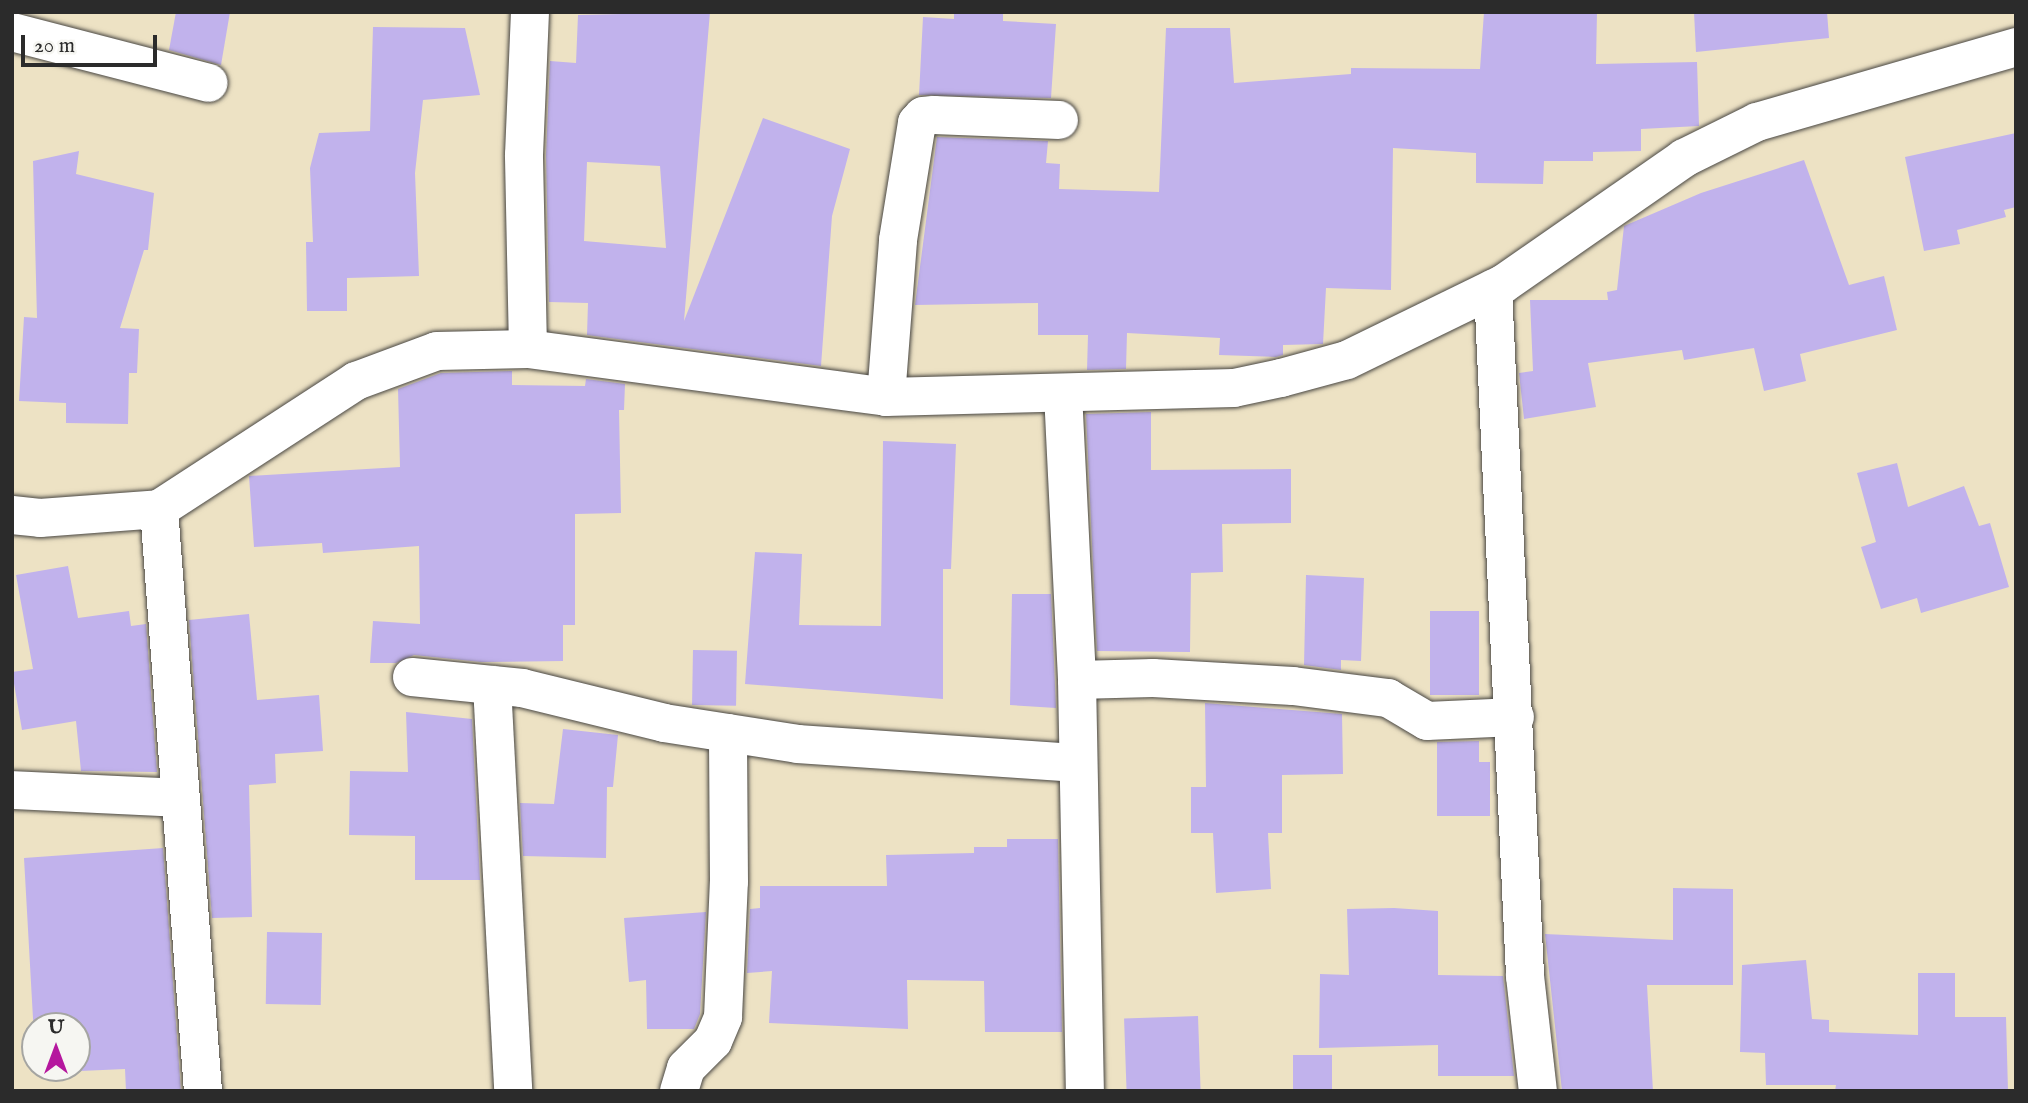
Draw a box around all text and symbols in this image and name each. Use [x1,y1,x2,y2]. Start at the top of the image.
scale bar [24,21,161,65]
text: 20 m [34,33,75,60]
north arrow [21,1012,91,1082]
text: U [48,1016,64,1040]

